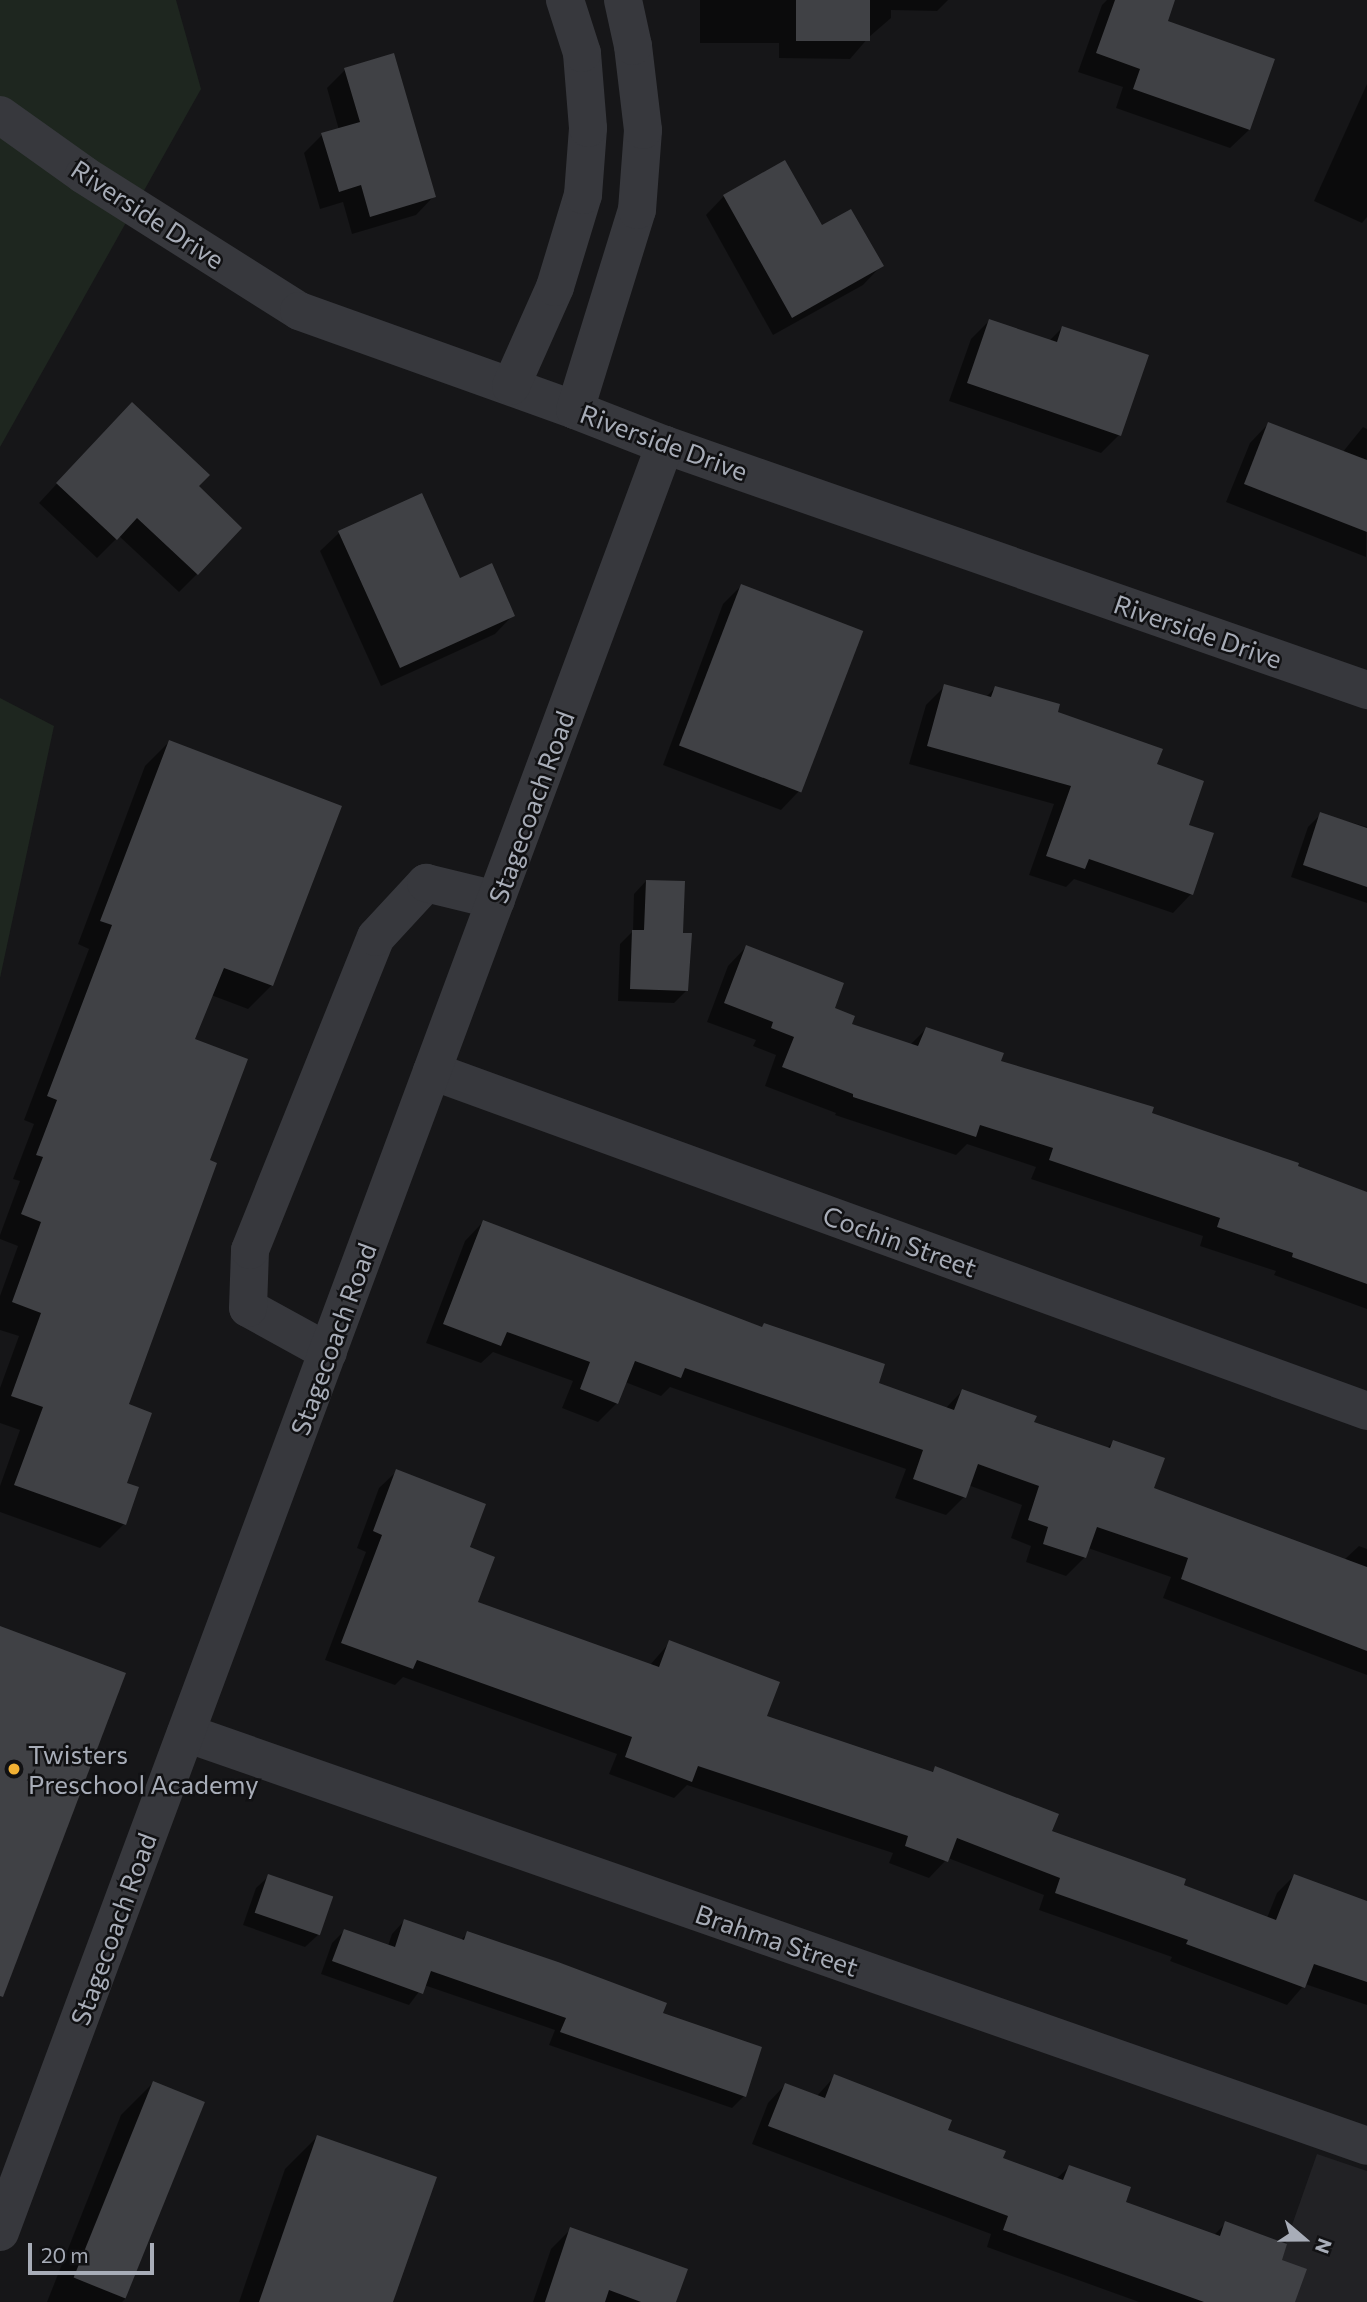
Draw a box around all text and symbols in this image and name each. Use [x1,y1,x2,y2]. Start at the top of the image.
street label: Riverside Drive [66,153,230,275]
street label: Riverside Drive [576,397,752,487]
street label: Riverside Drive [1110,588,1286,674]
street label: Stagecoach Road [482,707,580,907]
street label: Cochin Street [819,1199,981,1283]
street label: Stagecoach Road [284,1239,382,1439]
place label: Twisters Preschool Academy [28,1738,259,1800]
marker: Twisters Preschool Academy [6,1761,22,1777]
street label: Stagecoach Road [64,1829,162,2029]
street label: Brahma Street [691,1898,863,1982]
north arrow [1269,2204,1339,2274]
scale bar [32,2228,158,2272]
text: N [1311,2236,1337,2257]
text: 20 m [41,2242,89,2267]

